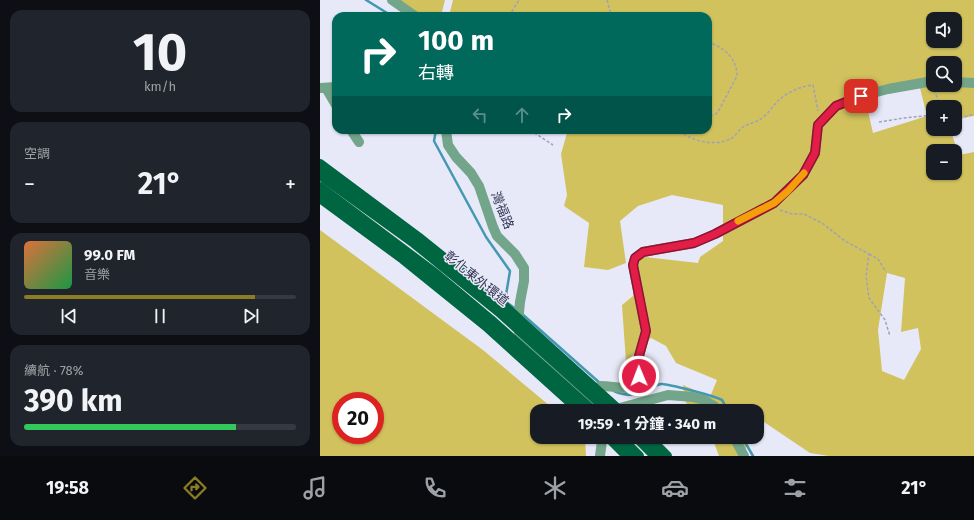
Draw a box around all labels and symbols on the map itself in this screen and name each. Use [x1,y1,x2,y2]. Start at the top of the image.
pin [844,79,878,113]
street label: 灣福路 [488,189,517,231]
street label: 彰化東外環道 [442,248,512,309]
position arrow [618,355,660,397]
speed limit sign: 20 [332,392,384,444]

